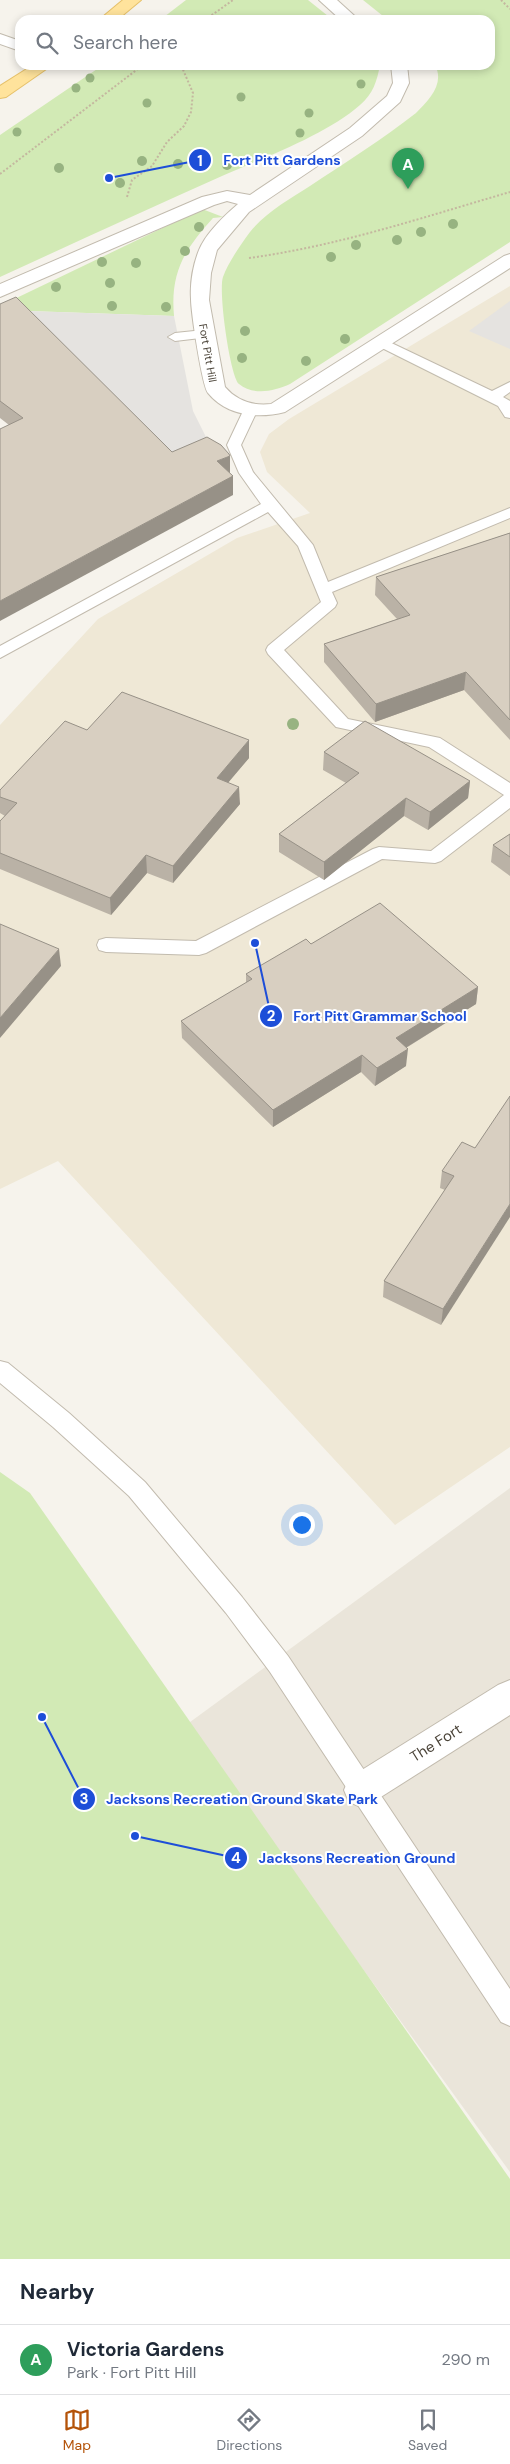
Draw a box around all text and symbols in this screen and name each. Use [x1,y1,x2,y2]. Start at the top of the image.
search box [15,15,495,70]
icon: search [33,29,61,57]
text: Search here [73,30,178,55]
callout: Fort Pitt Gardens [188,146,350,175]
pin: A [392,148,424,189]
text: 1 [197,151,203,171]
text: Fort Pitt Gardens [223,151,341,169]
street label: Fort Pitt Hill [196,323,220,383]
callout: Fort Pitt Grammar School [258,1002,477,1031]
text: 2 [267,1006,276,1026]
text: Fort Pitt Grammar School [293,1007,467,1025]
your location [289,1512,315,1538]
street label: The Fort [406,1719,466,1767]
callout: Jacksons Recreation Ground Skate Park [71,1784,388,1813]
text: 3 [79,1789,89,1809]
text: Jacksons Recreation Ground Skate Park [106,1790,378,1808]
callout: Jacksons Recreation Ground [223,1843,465,1872]
text: 4 [231,1848,241,1868]
text: Jacksons Recreation Ground [259,1849,455,1867]
text: Nearby [20,2278,94,2306]
text: Victoria Gardens [67,2337,224,2362]
text: A [30,2349,42,2370]
text: 290 m [441,2349,490,2370]
text: Park · Fort Pitt Hill [67,2362,196,2383]
tab: Map [63,2406,91,2454]
tab: Directions [217,2406,282,2454]
tab: Saved [408,2406,447,2454]

